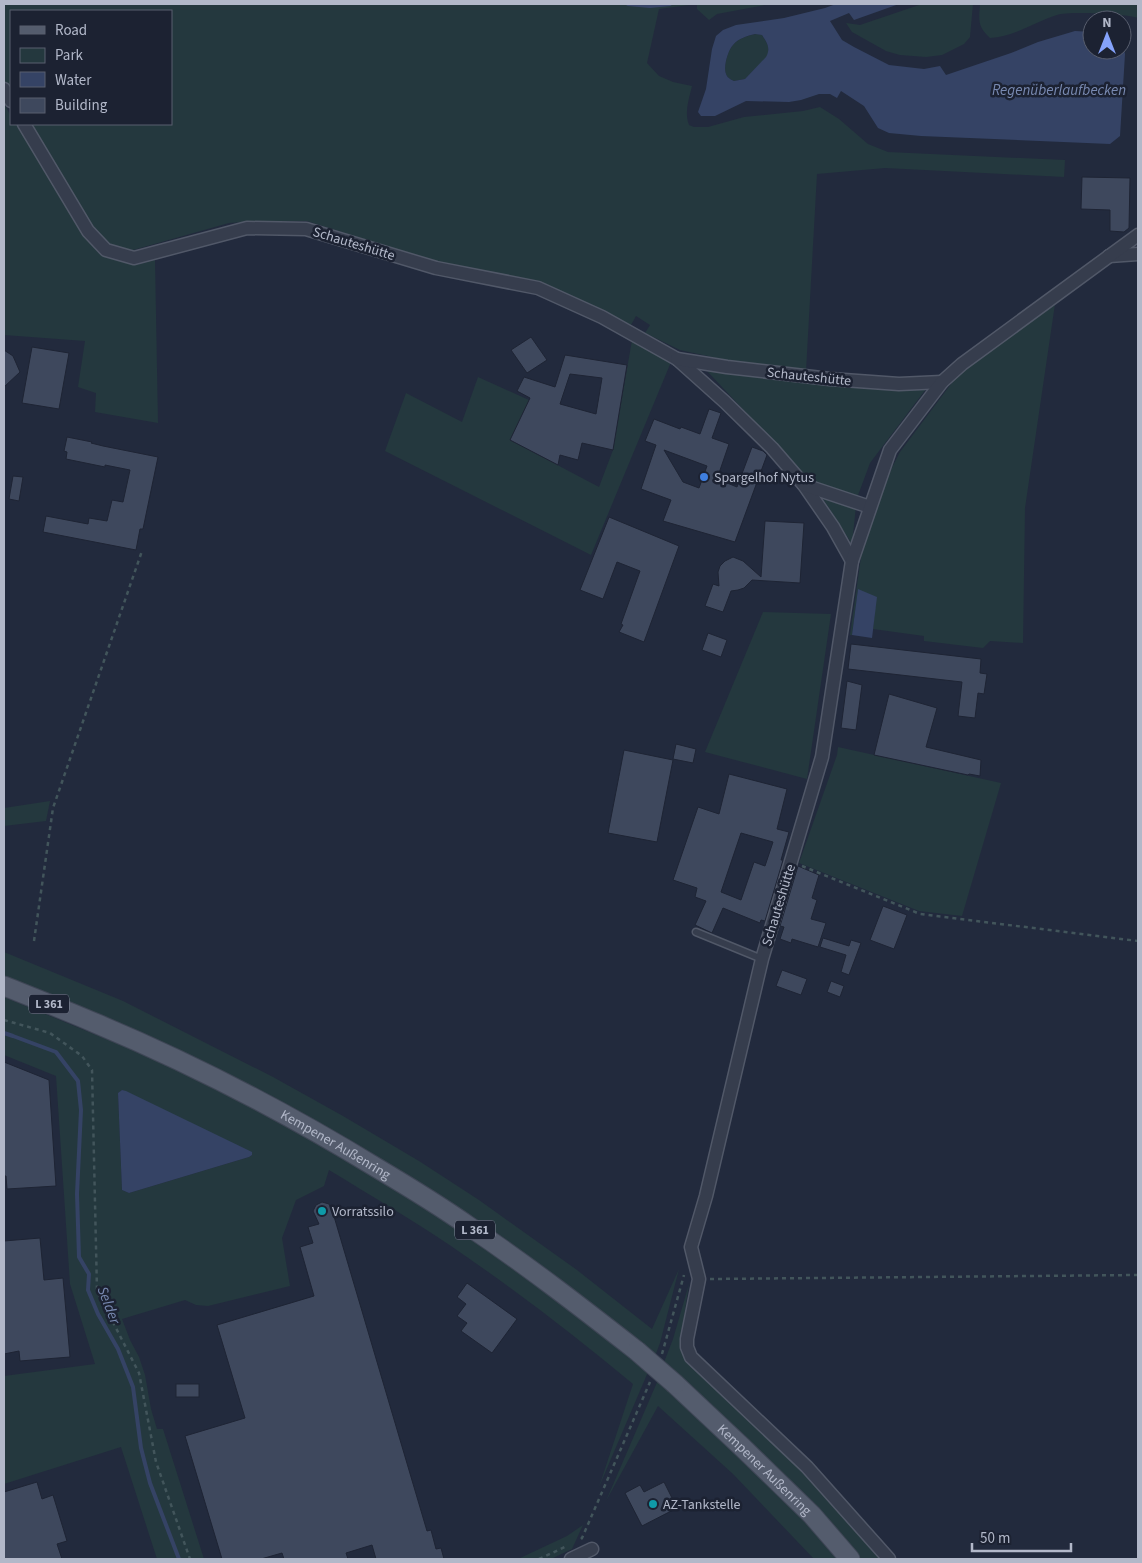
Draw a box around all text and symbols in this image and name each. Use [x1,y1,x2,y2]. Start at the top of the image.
legend [10,10,172,125]
north arrow [1082,10,1132,60]
text: N [1102,13,1112,33]
text: Road [55,20,87,41]
text: Park [55,45,84,66]
text: Water [55,70,92,91]
water label: Regenüberlaufbecken [992,80,1126,101]
text: Building [55,95,108,116]
street label: Schauteshütte [310,222,397,266]
street label: Schauteshütte [766,363,852,391]
place label: Spargelhof Nytus [714,468,814,488]
marker: Spargelhof Nytus [698,471,710,483]
street label: Schauteshütte [757,862,801,949]
road number: L 361 [29,994,69,1014]
street label: Kempener Außenring [277,1105,394,1185]
place label: Vorratssilo [332,1202,394,1222]
marker: Vorratssilo [316,1205,328,1217]
road number: L 361 [455,1220,495,1240]
water label: Selder [92,1283,126,1328]
street label: Kempener Außenring [712,1420,816,1521]
place label: AZ-Tankstelle [663,1495,741,1515]
marker: AZ-Tankstelle [647,1498,659,1510]
scale bar [972,1520,1071,1552]
text: 50 m [980,1528,1010,1549]

